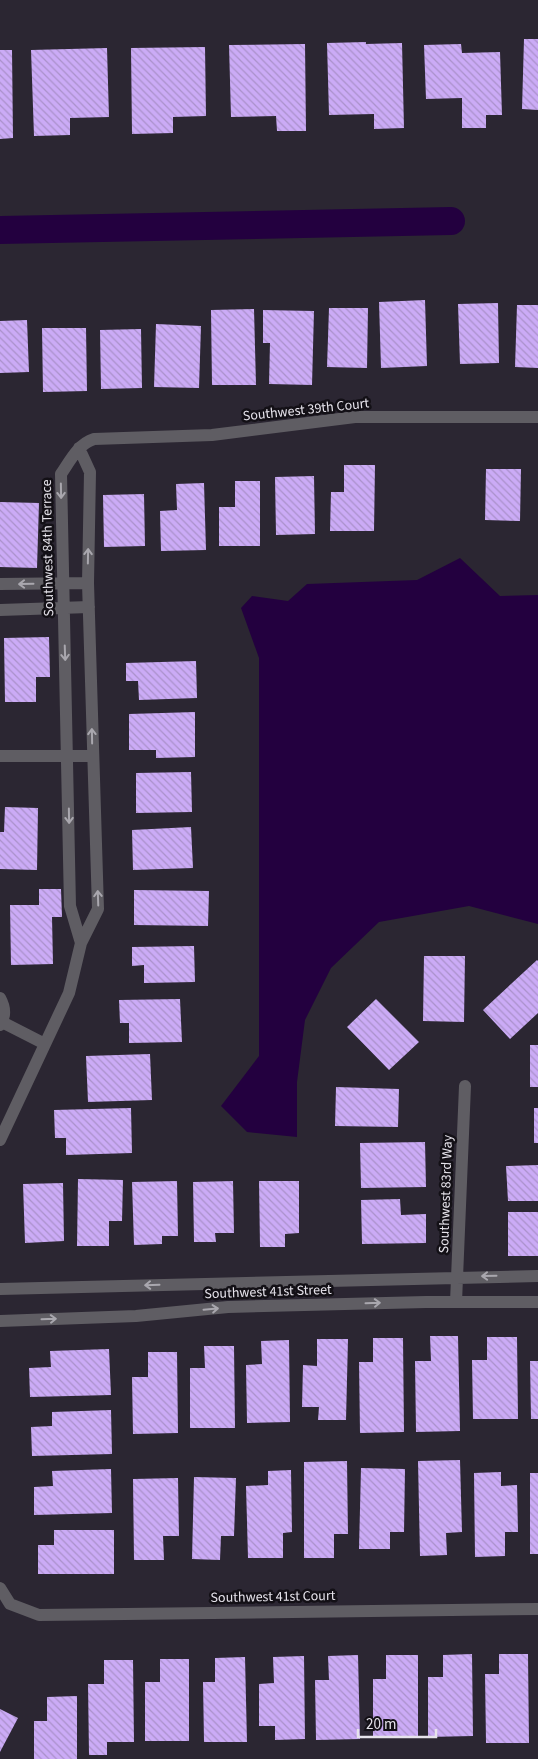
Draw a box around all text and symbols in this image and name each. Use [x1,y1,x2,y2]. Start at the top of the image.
street label: Southwest 39th Court [242,393,370,427]
street label: Southwest 84th Terrace [37,479,59,617]
one-way arrow [56,482,66,498]
one-way arrow [83,548,93,564]
one-way arrow [19,579,35,589]
one-way arrow [60,645,69,661]
one-way arrow [87,728,97,744]
one-way arrow [64,807,74,823]
one-way arrow [93,891,102,907]
street label: Southwest 83rd Way [434,1134,458,1254]
one-way arrow [482,1271,498,1281]
one-way arrow [144,1280,160,1290]
street label: Southwest 41st Street [204,1280,332,1304]
one-way arrow [365,1299,381,1308]
one-way arrow [203,1304,219,1314]
one-way arrow [40,1314,56,1324]
street label: Southwest 41st Court [210,1586,336,1608]
scale bar [358,1706,436,1738]
text: 20 m [366,1714,396,1735]

